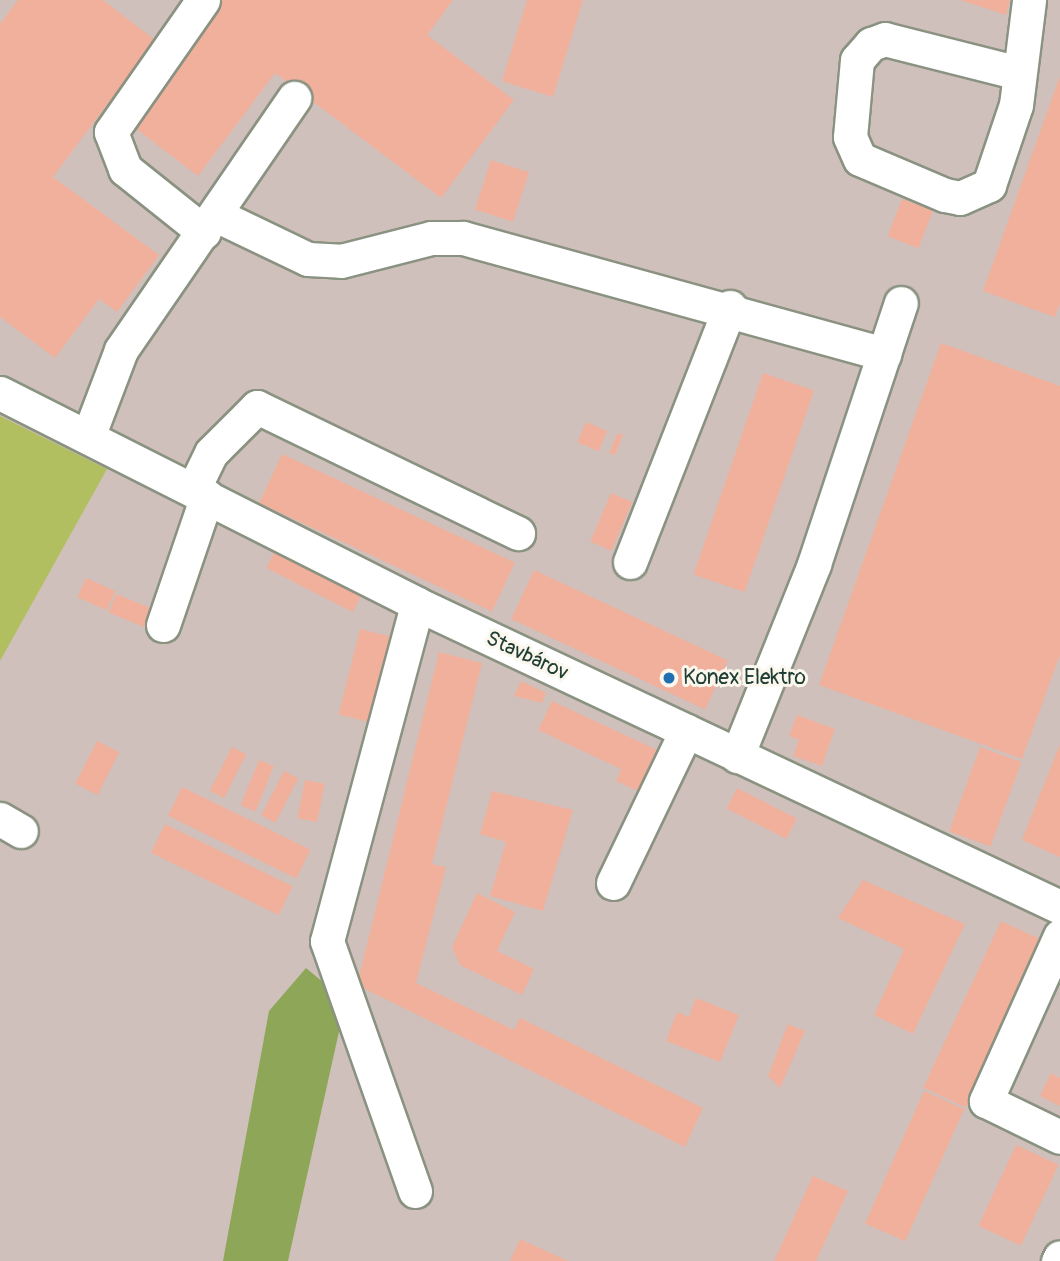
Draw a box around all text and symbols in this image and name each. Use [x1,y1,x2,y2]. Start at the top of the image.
street label: Stavbárov [482,626,572,686]
place label: Konex Elektro [683,665,806,691]
marker: Konex Elektro [661,670,677,686]

